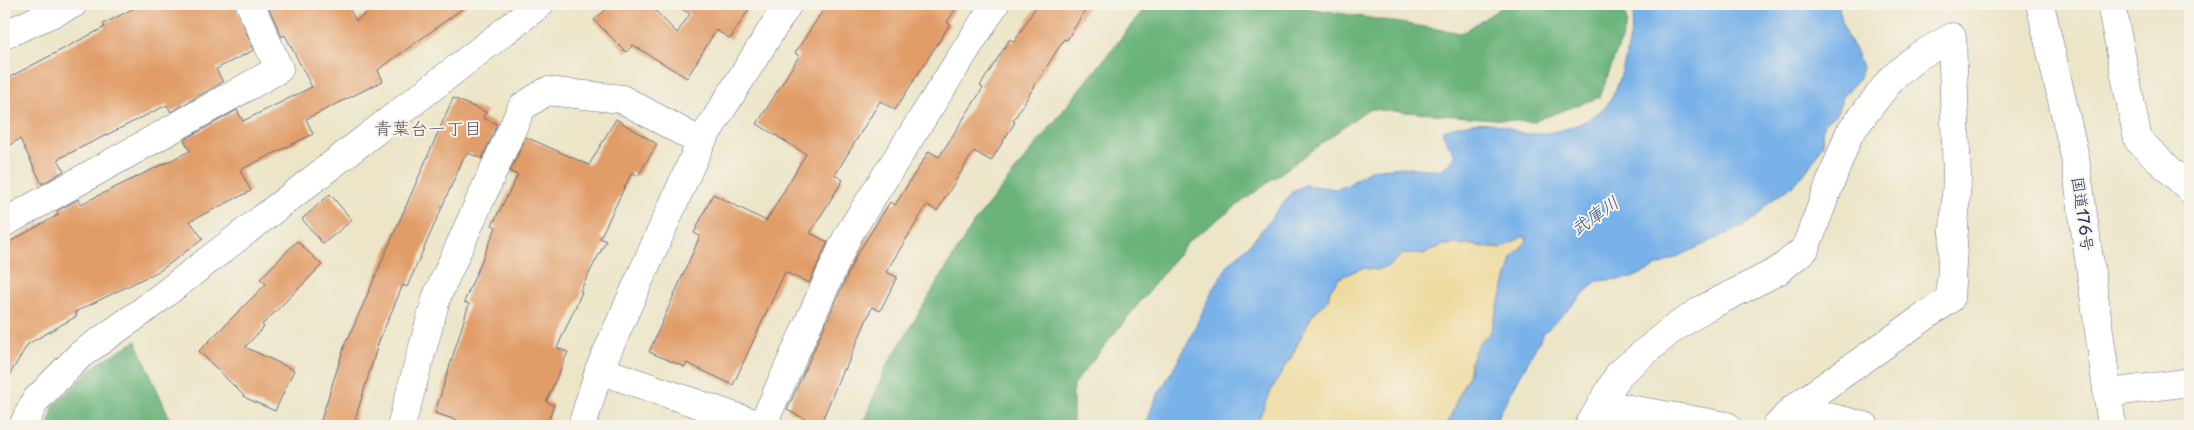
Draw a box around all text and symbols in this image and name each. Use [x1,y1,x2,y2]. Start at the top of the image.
district label: 青葉台一丁目 [374,114,482,141]
street label: 国道176号 [2067,175,2101,253]
water label: 武庫川 [1564,188,1624,241]

